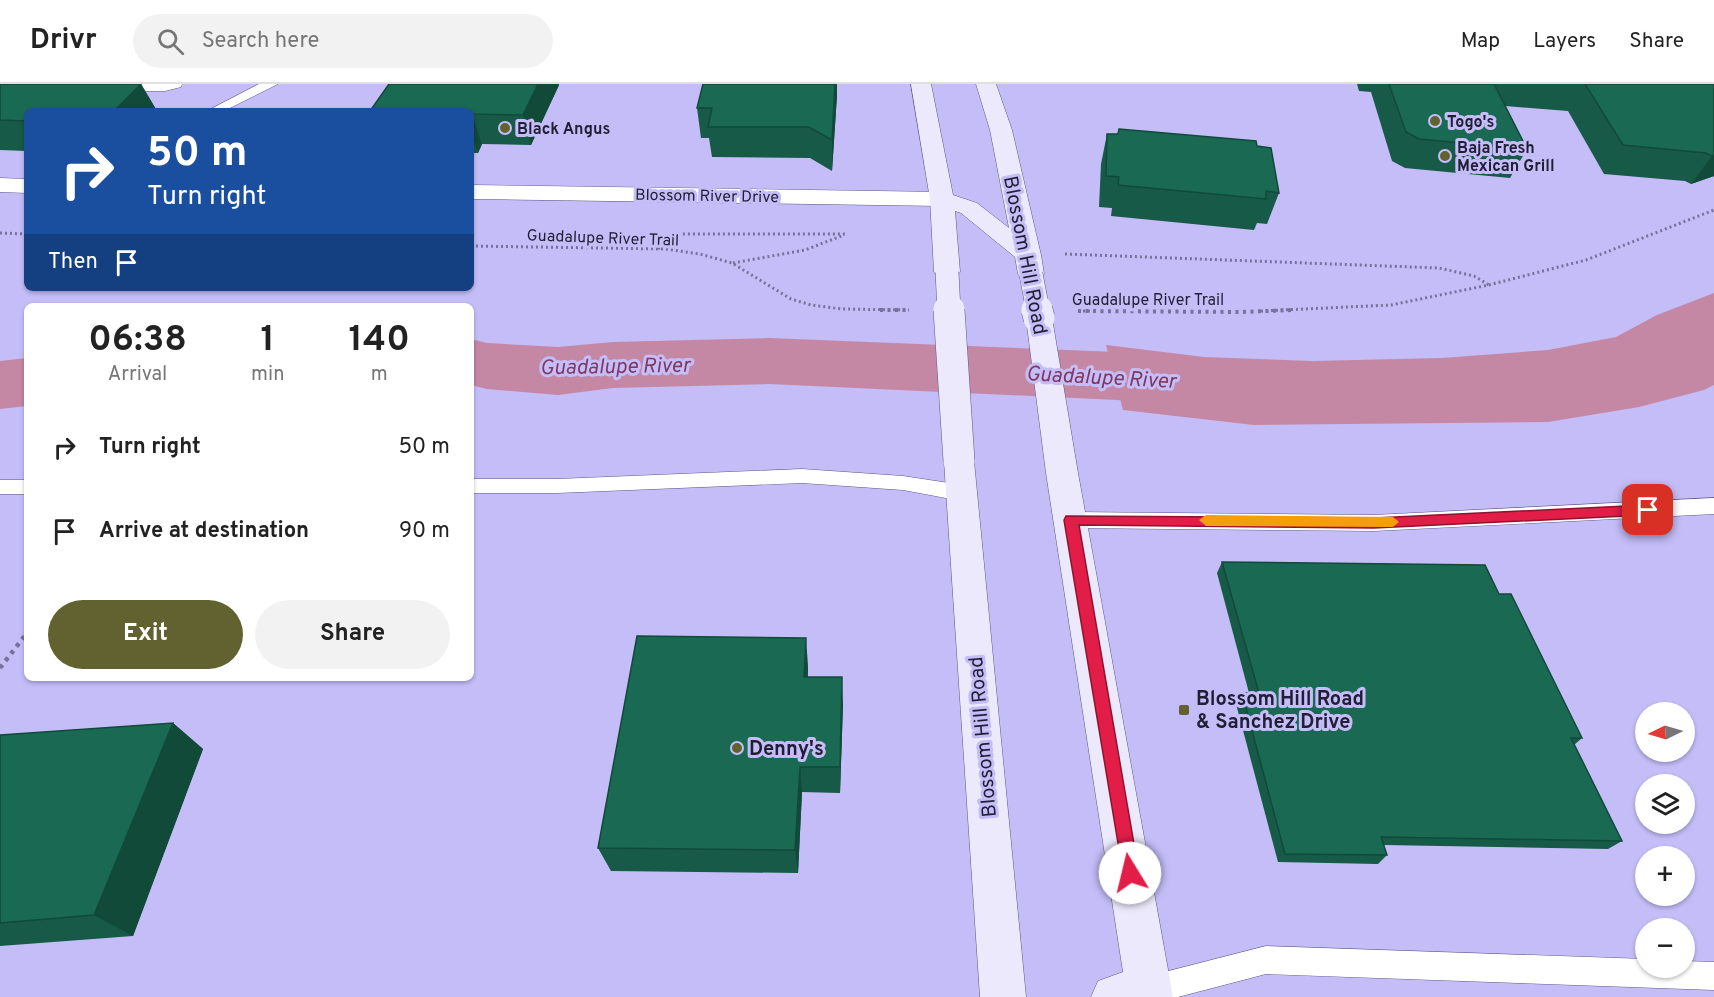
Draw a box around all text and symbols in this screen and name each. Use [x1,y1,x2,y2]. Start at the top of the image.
search box [133,14,553,68]
text: Drivr [30,23,97,59]
icon: search [154,25,187,58]
text: Search here [202,28,319,55]
text: Map [1461,28,1500,55]
text: Layers [1533,28,1596,55]
text: Share [1629,28,1684,55]
place label: Togo's [1447,113,1494,133]
marker: Togo's [1428,114,1442,128]
place label: Black Angus [517,120,610,140]
marker: Black Angus [498,121,512,135]
text: 50 m [147,128,248,181]
icon: right [48,132,126,210]
place label: Baja Fresh Mexican Grill [1457,139,1555,177]
marker: Baja Fresh Mexican Grill [1438,149,1452,163]
street label: Blossom Hill Road [996,174,1052,337]
text: Turn right [147,180,266,214]
street label: Blossom River Drive [635,186,779,208]
street label: Guadalupe River Trail [526,226,680,252]
icon: arrive [110,246,143,279]
text: Then [48,249,98,276]
street label: Guadalupe River Trail [1072,291,1224,311]
text: 06:38 [88,318,187,364]
text: 1 [261,318,275,364]
text: 140 [349,318,410,364]
water label: Guadalupe River [540,353,692,382]
water label: Guadalupe River [1025,361,1179,396]
text: Arrival [108,362,167,388]
text: min [251,362,284,388]
text: m [371,362,388,388]
icon: right [48,431,81,464]
text: Turn right [99,434,201,461]
text: 50 m [398,434,450,461]
pin [1622,484,1673,535]
icon: arrive [1631,493,1664,526]
icon: arrive [48,515,81,548]
text: Arrive at destination [99,518,309,545]
text: 90 m [399,518,450,545]
button: Exit [48,600,243,669]
button: Share [255,600,450,669]
street label: Blossom Hill Road [964,655,1004,818]
place label: Blossom Hill Road & Sanchez Drive [1196,687,1364,736]
north arrow [1635,702,1695,762]
map controls [1635,702,1695,978]
marker: Blossom Hill Road & Sanchez Drive [1177,703,1191,717]
place label: Denny's [749,737,824,763]
marker: Denny's [730,741,744,755]
button: layers [1635,774,1695,834]
position arrow [1098,841,1162,905]
button: + [1635,846,1695,906]
button: − [1635,918,1695,978]

